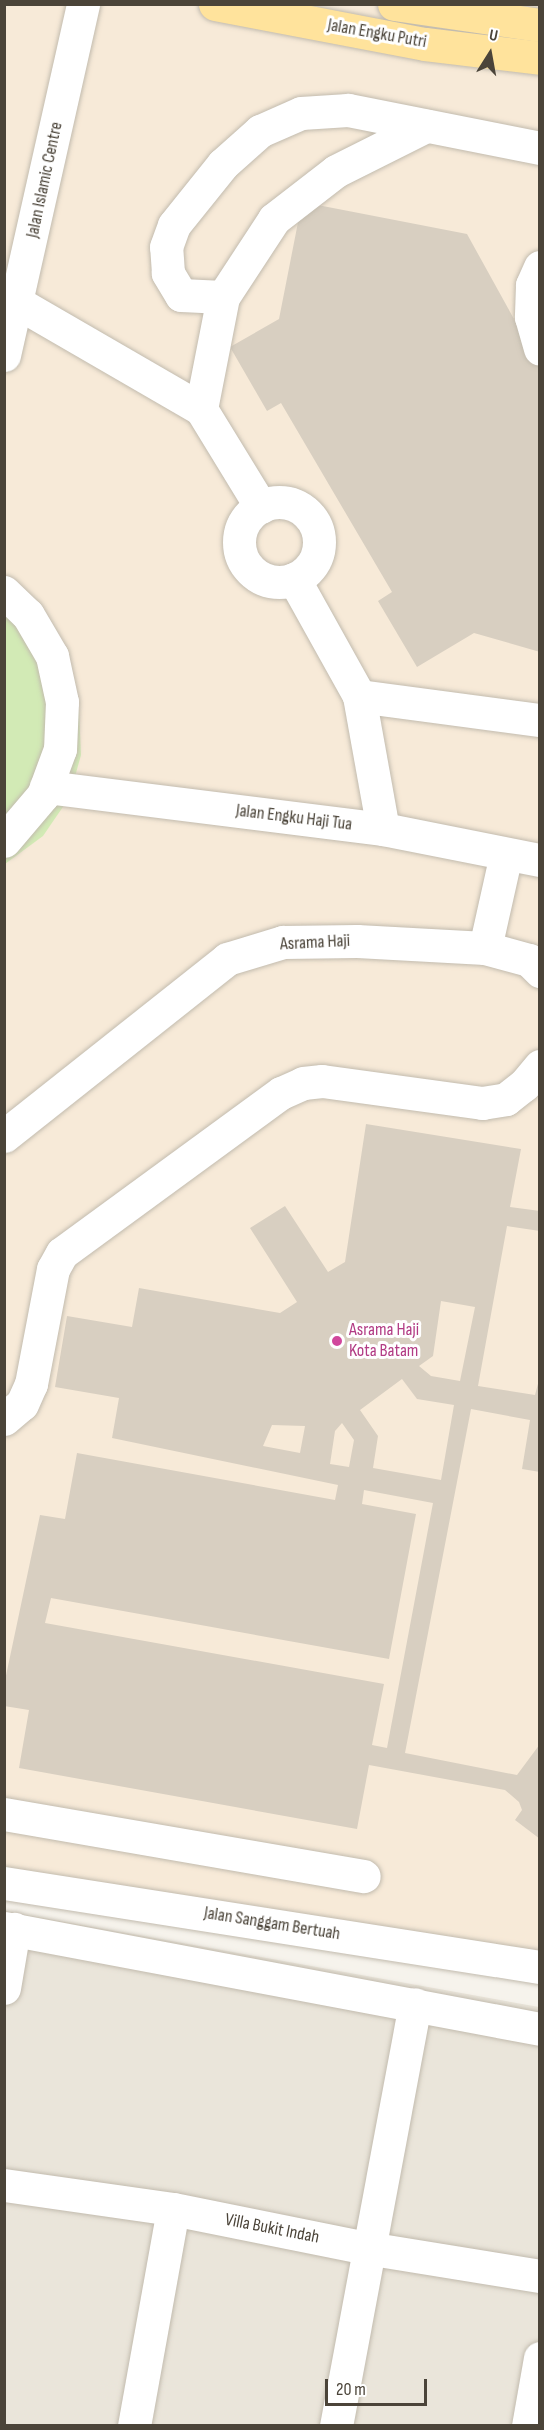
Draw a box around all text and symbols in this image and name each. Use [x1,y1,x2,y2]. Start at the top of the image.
street label: Jalan Engku Putri [326,15,428,53]
north arrow [460,24,520,84]
text: U [488,26,499,46]
street label: Jalan Islamic Centre [22,120,68,240]
street label: Jalan Engku Haji Tua [235,800,353,836]
street label: Asrama Haji [279,930,351,956]
place label: Asrama Haji Kota Batam [349,1320,419,1362]
marker: Asrama Haji Kota Batam [330,1334,344,1348]
street label: Jalan Sanggam Bertuah [202,1903,342,1945]
street label: Villa Bukit Indah [223,2209,321,2249]
scale bar [328,2367,430,2405]
text: 20 m [336,2379,366,2400]

